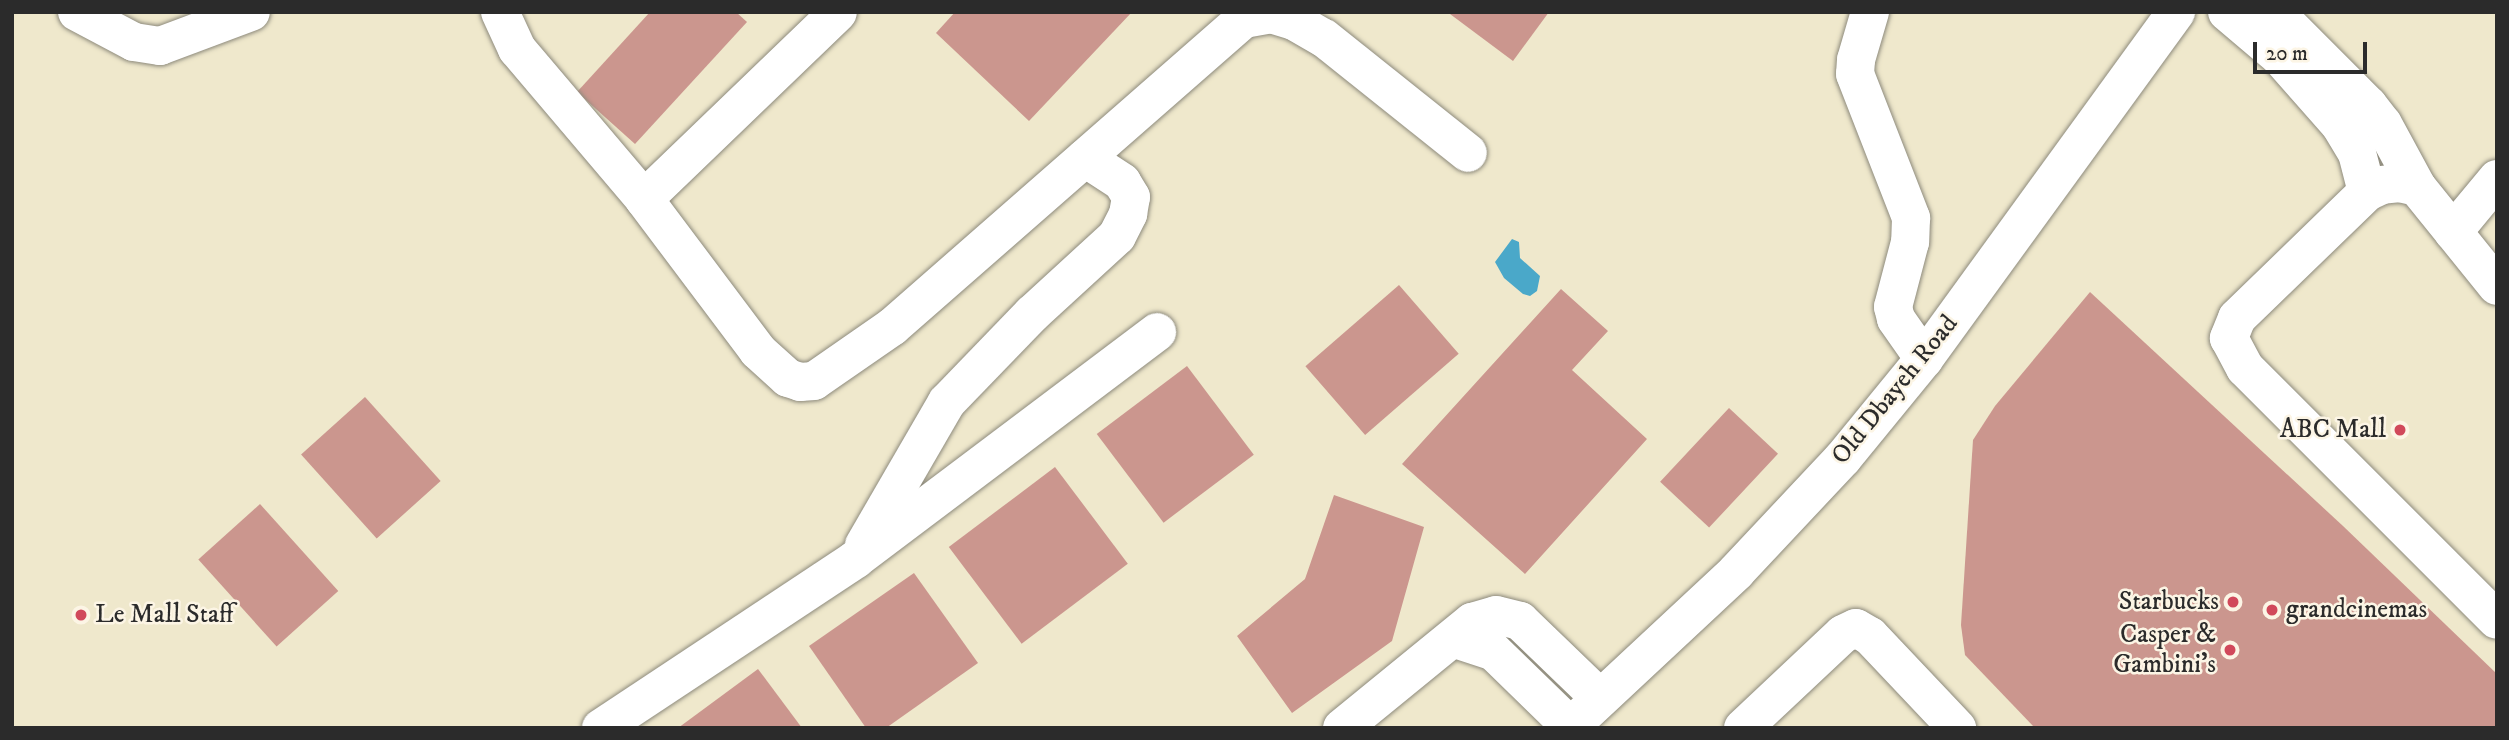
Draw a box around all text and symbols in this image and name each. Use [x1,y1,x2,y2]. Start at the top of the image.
scale bar [2257,28,2371,72]
text: 20 m [2266,41,2308,67]
street label: Old Dbayeh Road [1825,309,1965,471]
place label: ABC Mall [2280,414,2386,446]
marker: ABC Mall [2392,422,2408,438]
place label: Starbucks [2119,586,2219,618]
marker: Starbucks [2225,594,2241,610]
place label: grandcinemas [2286,594,2427,626]
place label: Le Mall Staff [95,599,234,631]
marker: grandcinemas [2264,602,2280,618]
marker: Le Mall Staff [73,607,89,623]
place label: Casper & Gambini's [2113,619,2216,680]
marker: Casper & Gambini's [2222,642,2238,658]

